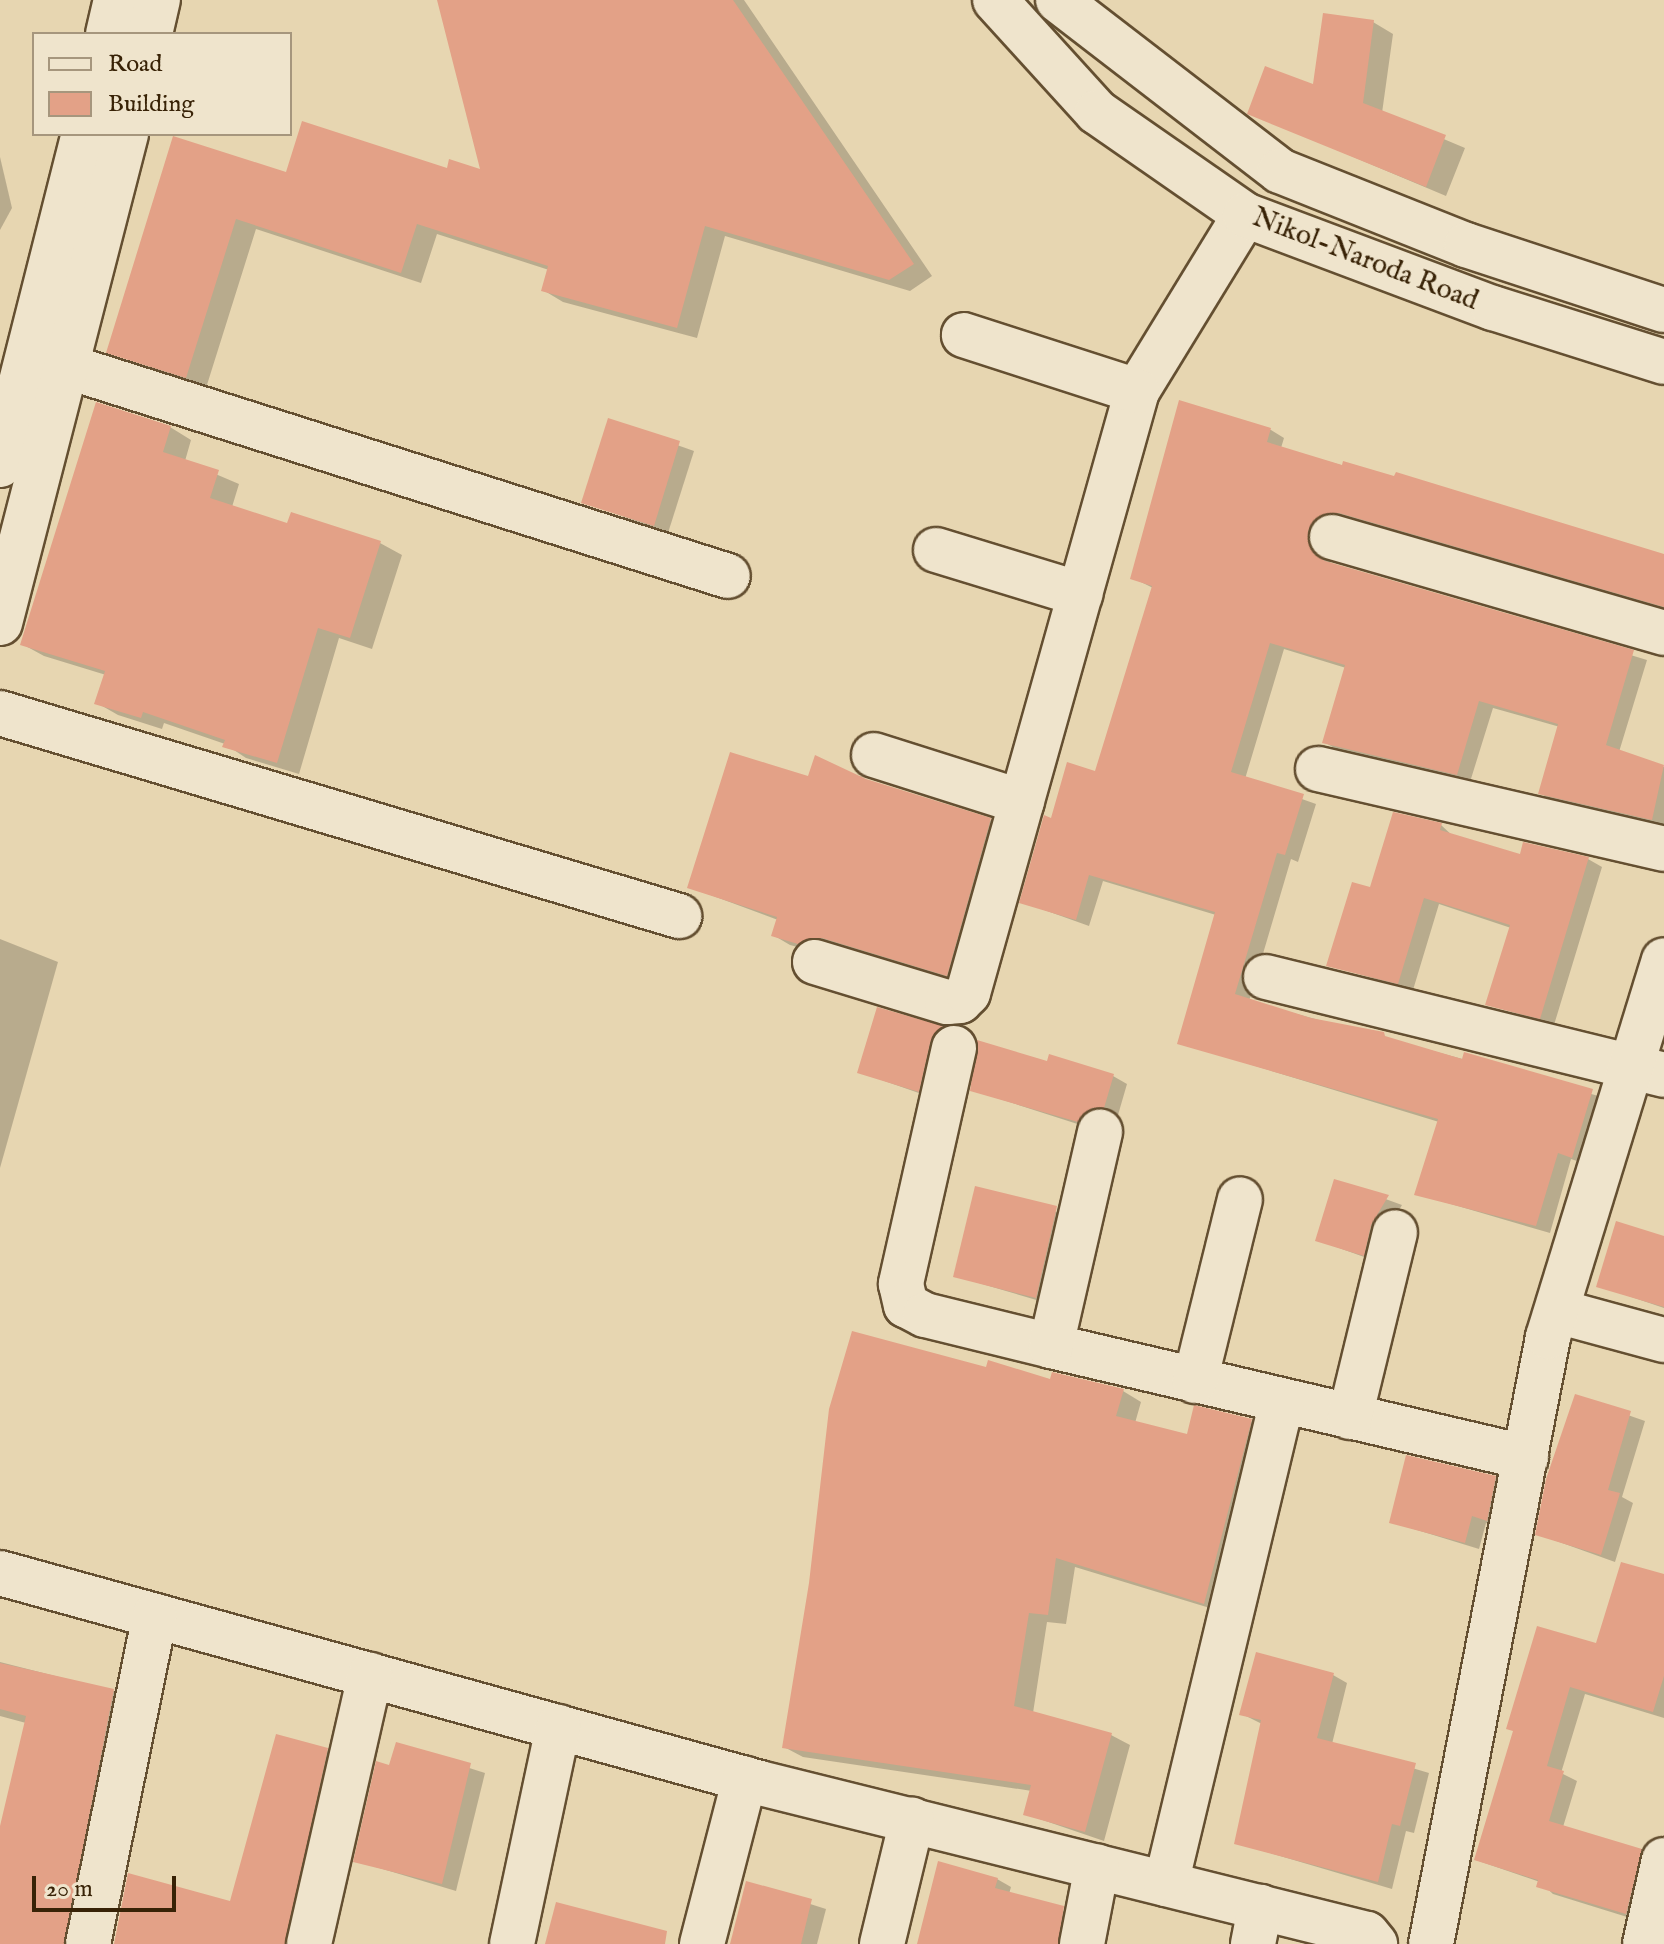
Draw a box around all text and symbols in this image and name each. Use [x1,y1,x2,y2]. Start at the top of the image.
legend [32,32,292,136]
text: Road [108,49,162,80]
text: Building [108,89,194,120]
street label: Nikol-Naroda Road [1247,201,1483,319]
scale bar [36,1860,180,1910]
text: 20 m [46,1874,93,1905]

